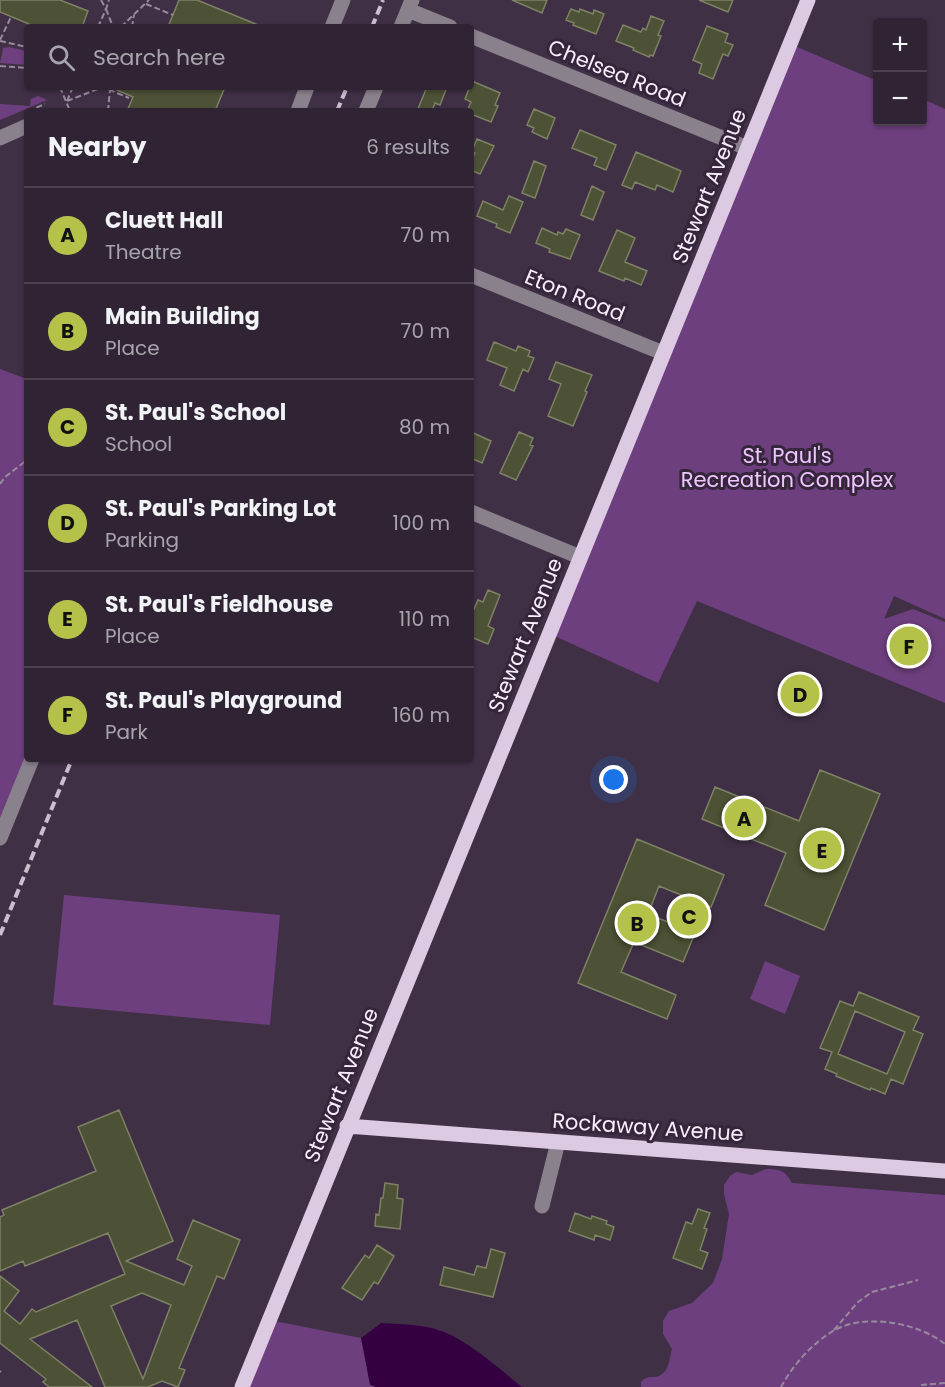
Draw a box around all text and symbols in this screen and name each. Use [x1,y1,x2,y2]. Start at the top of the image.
map controls [873,18,927,126]
button: + [873,18,927,72]
search box [24,24,474,90]
street label: Chelsea Road [544,32,690,114]
icon: search [45,41,78,74]
text: Search here [93,42,226,73]
button: − [873,72,927,126]
street label: Stewart Avenue [665,104,753,268]
text: Nearby [48,129,146,165]
text: 6 results [366,133,450,161]
text: Cluett Hall [105,205,223,236]
text: A [60,221,75,249]
text: 70 m [401,221,450,249]
text: Theatre [105,238,182,266]
street label: Eton Road [521,262,629,328]
text: Main Building [105,301,260,332]
text: B [61,317,74,345]
text: 70 m [401,317,450,345]
text: Place [105,334,160,362]
text: St. Paul's School [105,397,286,428]
text: C [60,413,75,441]
text: 80 m [399,413,450,441]
text: School [105,430,172,458]
park label: St. Paul's Recreation Complex [681,441,893,494]
text: St. Paul's Parking Lot [105,493,336,524]
text: D [60,509,75,537]
text: 100 m [393,509,450,537]
text: Parking [105,526,179,554]
street label: Stewart Avenue [481,553,569,717]
text: St. Paul's Fieldhouse [105,589,333,620]
text: E [62,605,73,633]
text: 110 m [399,605,450,633]
text: Place [105,622,160,650]
pin: F [890,624,928,668]
pin: D [780,672,820,716]
text: St. Paul's Playground [105,685,342,716]
text: F [62,701,73,729]
text: 160 m [392,701,450,729]
text: Park [105,718,148,746]
your location [599,765,628,794]
pin: A [724,796,764,840]
pin: E [802,828,842,872]
pin: C [670,894,708,938]
pin: B [618,900,656,946]
street label: Stewart Avenue [297,1003,385,1167]
street label: Rockaway Avenue [551,1106,745,1148]

